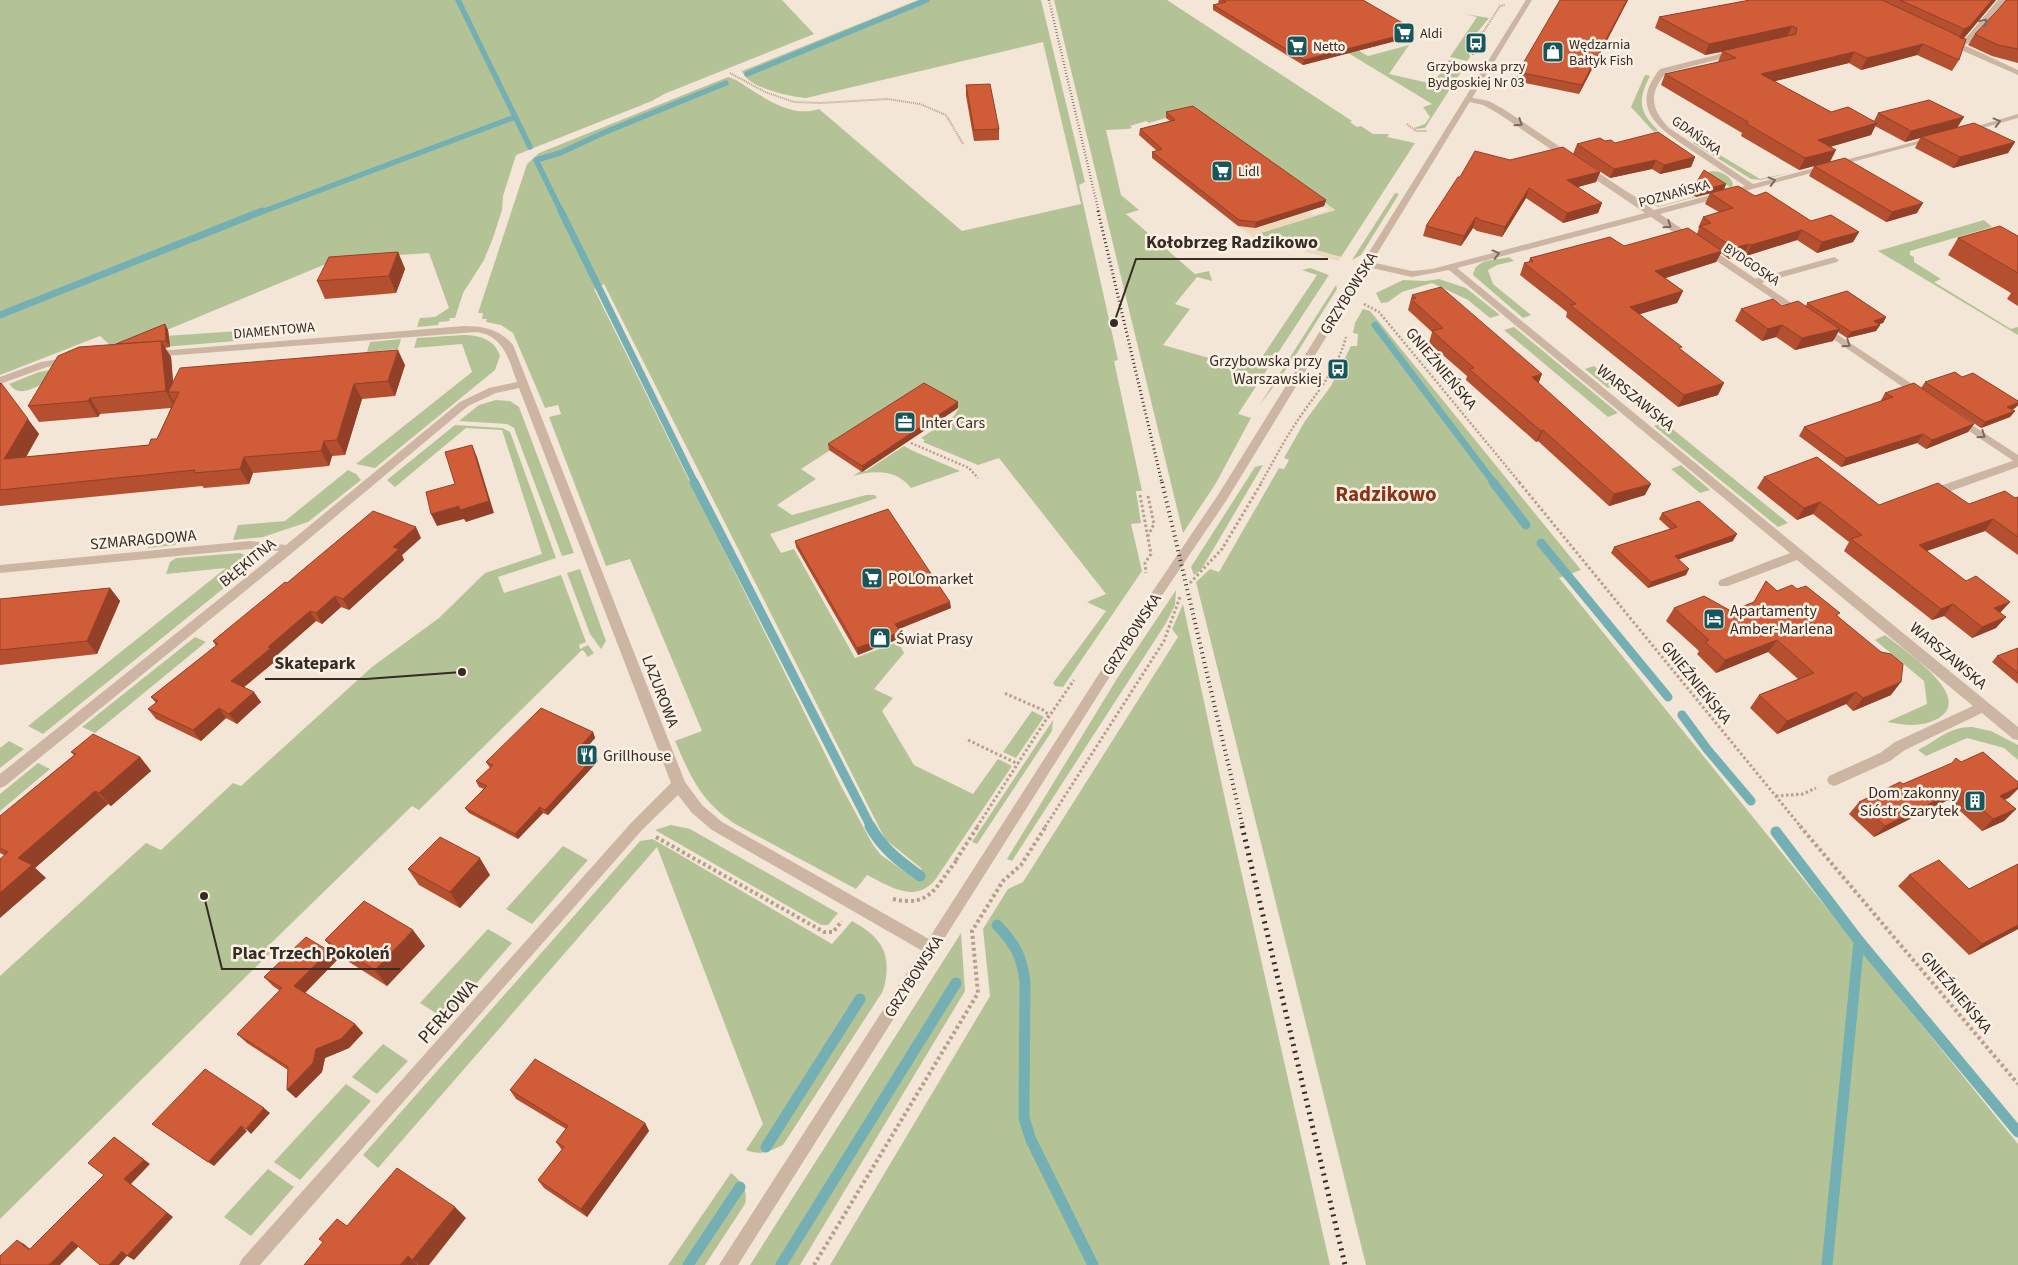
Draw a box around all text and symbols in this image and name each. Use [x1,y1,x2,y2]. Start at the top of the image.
one-way arrow [1978,19,1987,28]
supermarket icon: Aldi [1392,21,1416,45]
place label: Aldi [1420,24,1442,44]
bus stop icon: Grzybowska przy Bydgoskiej Nr 03 [1464,31,1488,55]
supermarket icon: Netto [1285,34,1309,58]
place label: Wędzarnia Bałtyk Fish [1569,35,1633,71]
place label: Netto [1313,37,1345,57]
shop icon: Wędzarnia Bałtyk Fish [1541,40,1565,64]
place label: Grzybowska przy Bydgoskiej Nr 03 [1427,57,1526,93]
street label: GDAŃSKA [1667,111,1726,161]
one-way arrow [1514,117,1523,127]
one-way arrow [1992,117,2001,128]
supermarket icon: Lidl [1210,159,1234,183]
place label: Lidl [1238,162,1260,182]
street label: POZNAŃSKA [1636,175,1713,213]
one-way arrow [1768,177,1776,187]
one-way arrow [1663,219,1672,228]
callout: Kołobrzeg Radzikowo [1136,226,1328,259]
text: Kołobrzeg Radzikowo [1146,230,1318,255]
street label: BYDGOSKA [1719,239,1784,291]
street label: GRZYBOWSKA [1315,248,1383,339]
one-way arrow [1492,249,1501,260]
street label: DIAMENTOWA [233,317,316,345]
street label: GNIEŹNIEŃSKA [1400,323,1482,415]
one-way arrow [1841,338,1850,348]
place label: Grzybowska przy Warszawskiej [1209,350,1323,390]
bus stop icon: Grzybowska przy Warszawskiej [1326,357,1350,381]
street label: WARSZAWSKA [1592,359,1679,436]
office icon: Inter Cars [893,410,917,434]
place label: Inter Cars [921,412,986,434]
one-way arrow [1976,429,1985,438]
district label: Radzikowo [1335,479,1437,509]
street label: SZMARAGDOWA [89,524,197,556]
street label: BŁĘKITNA [215,533,281,592]
supermarket icon: POLOmarket [860,566,884,590]
place label: POLOmarket [888,568,974,590]
street label: GRZYBOWSKA [1097,589,1167,680]
place label: Apartamenty Amber-Marlena [1730,600,1833,640]
hotel icon: Apartamenty Amber-Marlena [1702,607,1726,631]
street label: WARSZAWSKA [1905,617,1992,695]
shop icon: Świat Prasy [868,626,892,650]
place label: Świat Prasy [896,628,973,650]
street label: GNIEŹNIEŃSKA [1656,636,1737,729]
callout: Skatepark [265,646,366,679]
text: Skatepark [274,651,356,676]
street label: LAZUROWA [636,652,684,731]
restaurant icon: Grillhouse [575,743,599,767]
place label: Grillhouse [603,745,671,767]
place label: Dom zakonny Sióstr Szarytek [1860,782,1960,822]
building icon: Dom zakonny Sióstr Szarytek [1963,789,1987,813]
street label: GRZYBOWSKA [879,931,949,1022]
callout: Plac Trzech Pokoleń [222,936,400,969]
text: Plac Trzech Pokoleń [232,941,390,966]
street label: GNIEŹNIEŃSKA [1915,947,1997,1039]
street label: PERŁOWA [412,973,485,1050]

